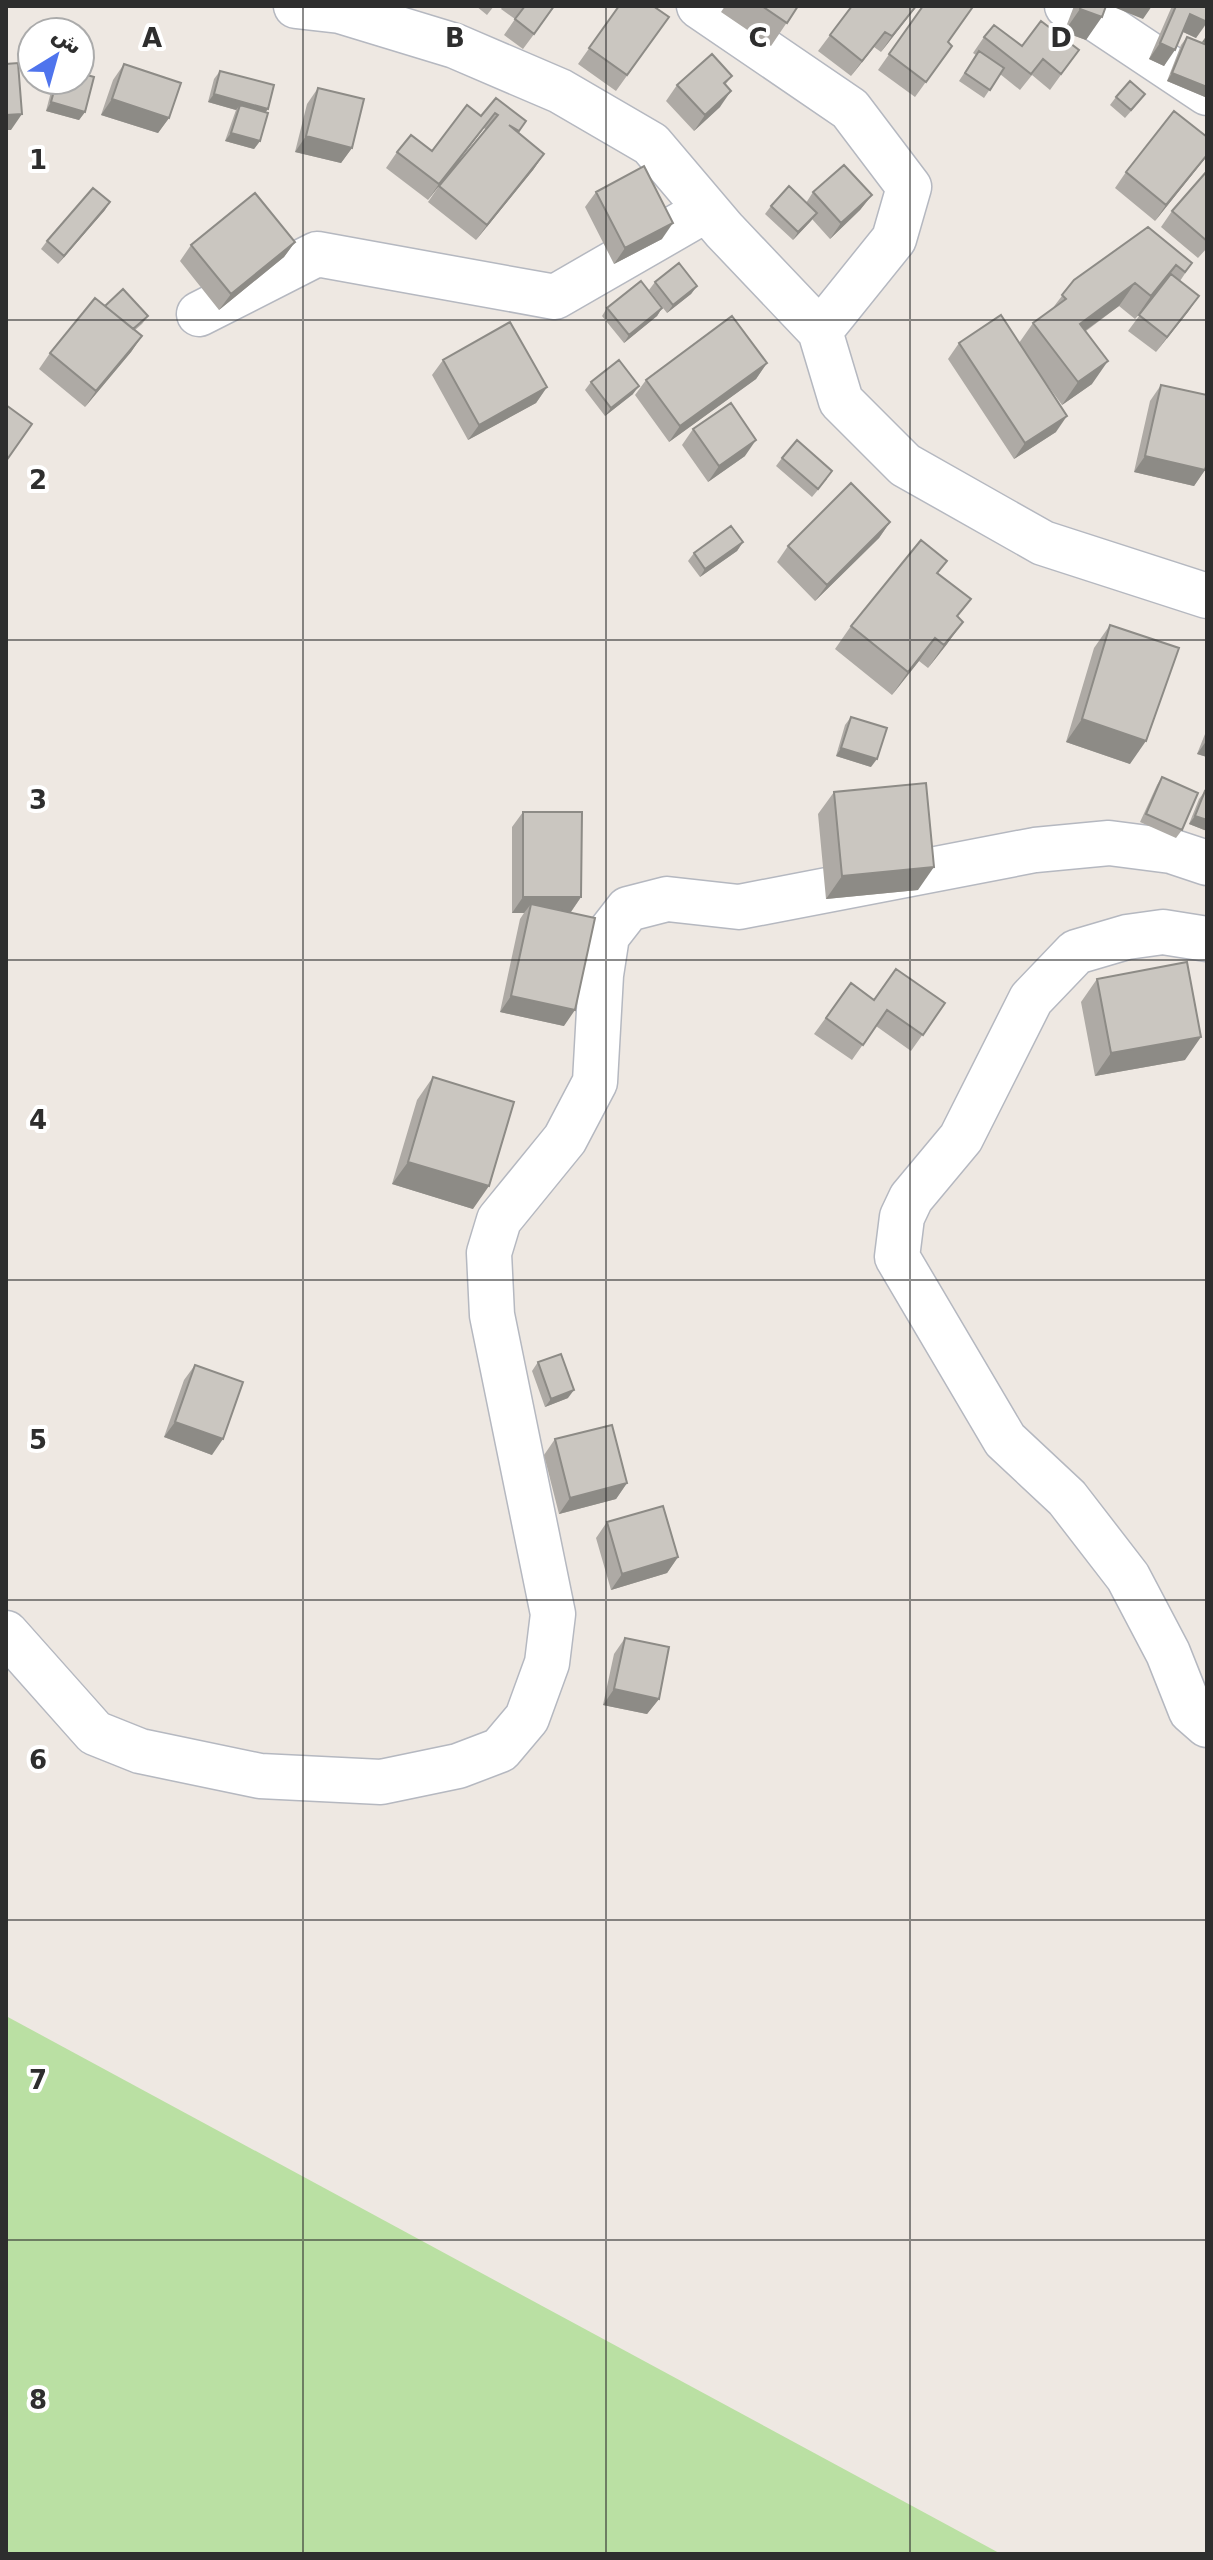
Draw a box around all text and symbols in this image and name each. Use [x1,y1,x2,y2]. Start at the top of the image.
north arrow [16,16,96,96]
text: ش [48,21,87,60]
text: A [142,23,162,53]
text: B [445,23,465,53]
text: C [748,23,768,53]
text: D [1050,23,1072,53]
text: 1 [29,145,47,175]
text: 2 [29,465,47,495]
text: 3 [29,785,47,815]
text: 4 [29,1105,47,1135]
text: 5 [29,1425,47,1455]
text: 6 [29,1745,47,1775]
text: 7 [29,2065,47,2095]
text: 8 [29,2385,47,2415]

